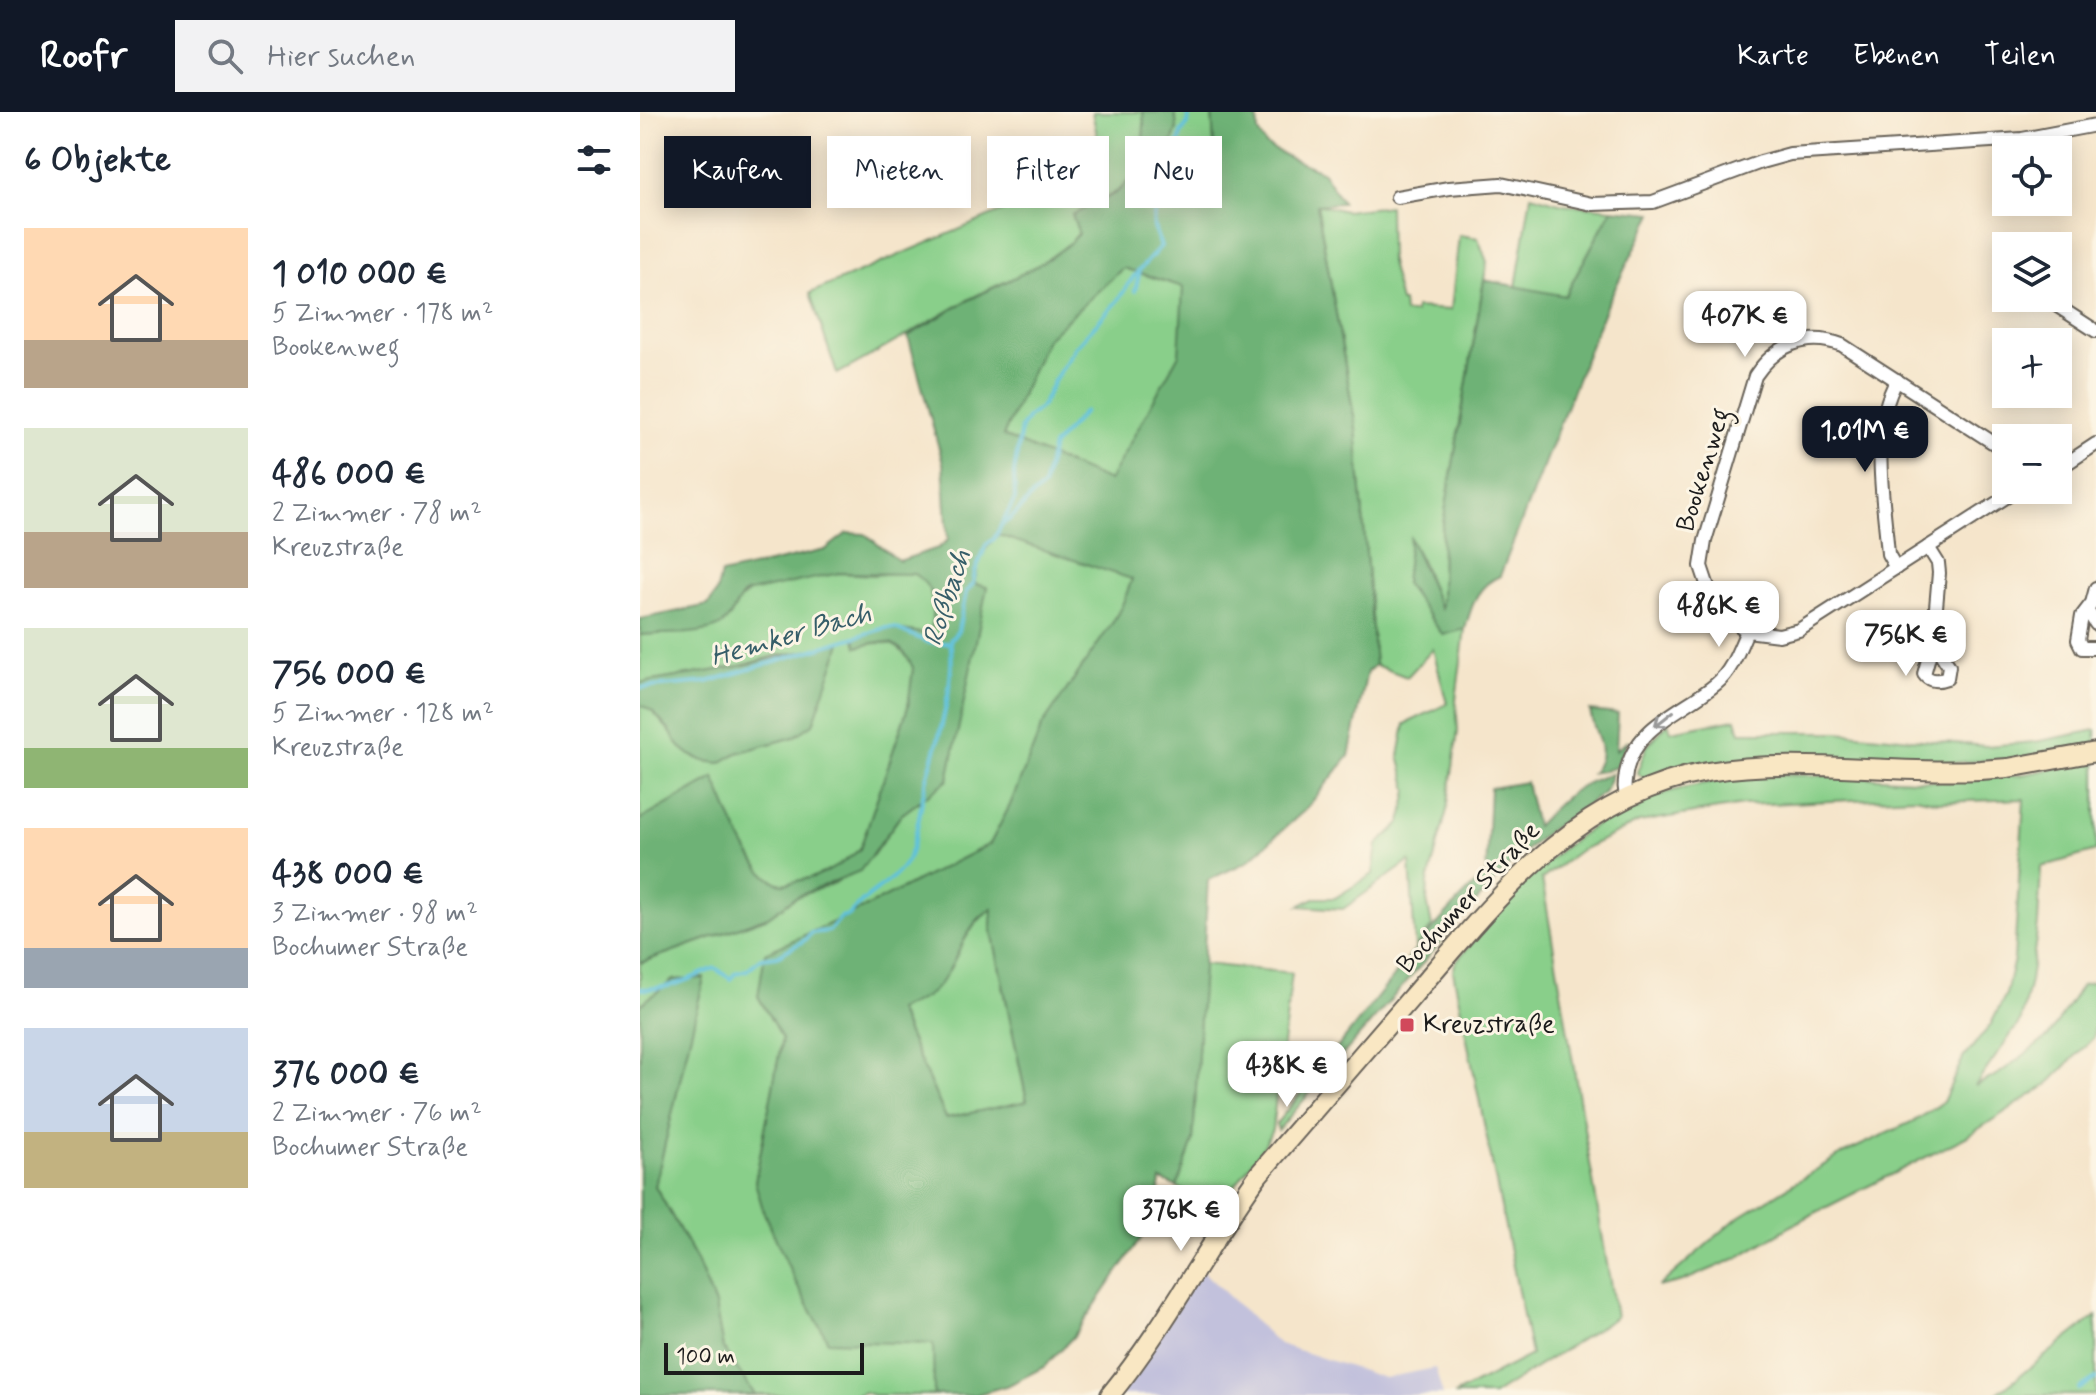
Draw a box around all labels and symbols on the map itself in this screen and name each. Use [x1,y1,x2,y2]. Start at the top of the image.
pin: 407K € [1680,291,1810,359]
street label: Bookenweg [1669,404,1742,537]
pin: 1.01M € [1791,406,1939,474]
water label: Roßbach [915,545,981,651]
pin: 486K € [1654,581,1784,649]
water label: Hemker Bach [706,595,876,677]
pin: 756K € [1841,610,1971,678]
one-way arrow [1654,710,1675,728]
street label: Bochumer Straße [1390,815,1548,981]
place label: Kreuzstraße [1423,1008,1555,1042]
marker: Kreuzstraße [1398,1016,1416,1034]
pin: 438K € [1222,1041,1352,1109]
pin: 376K € [1116,1185,1246,1253]
scale bar [664,1339,864,1375]

